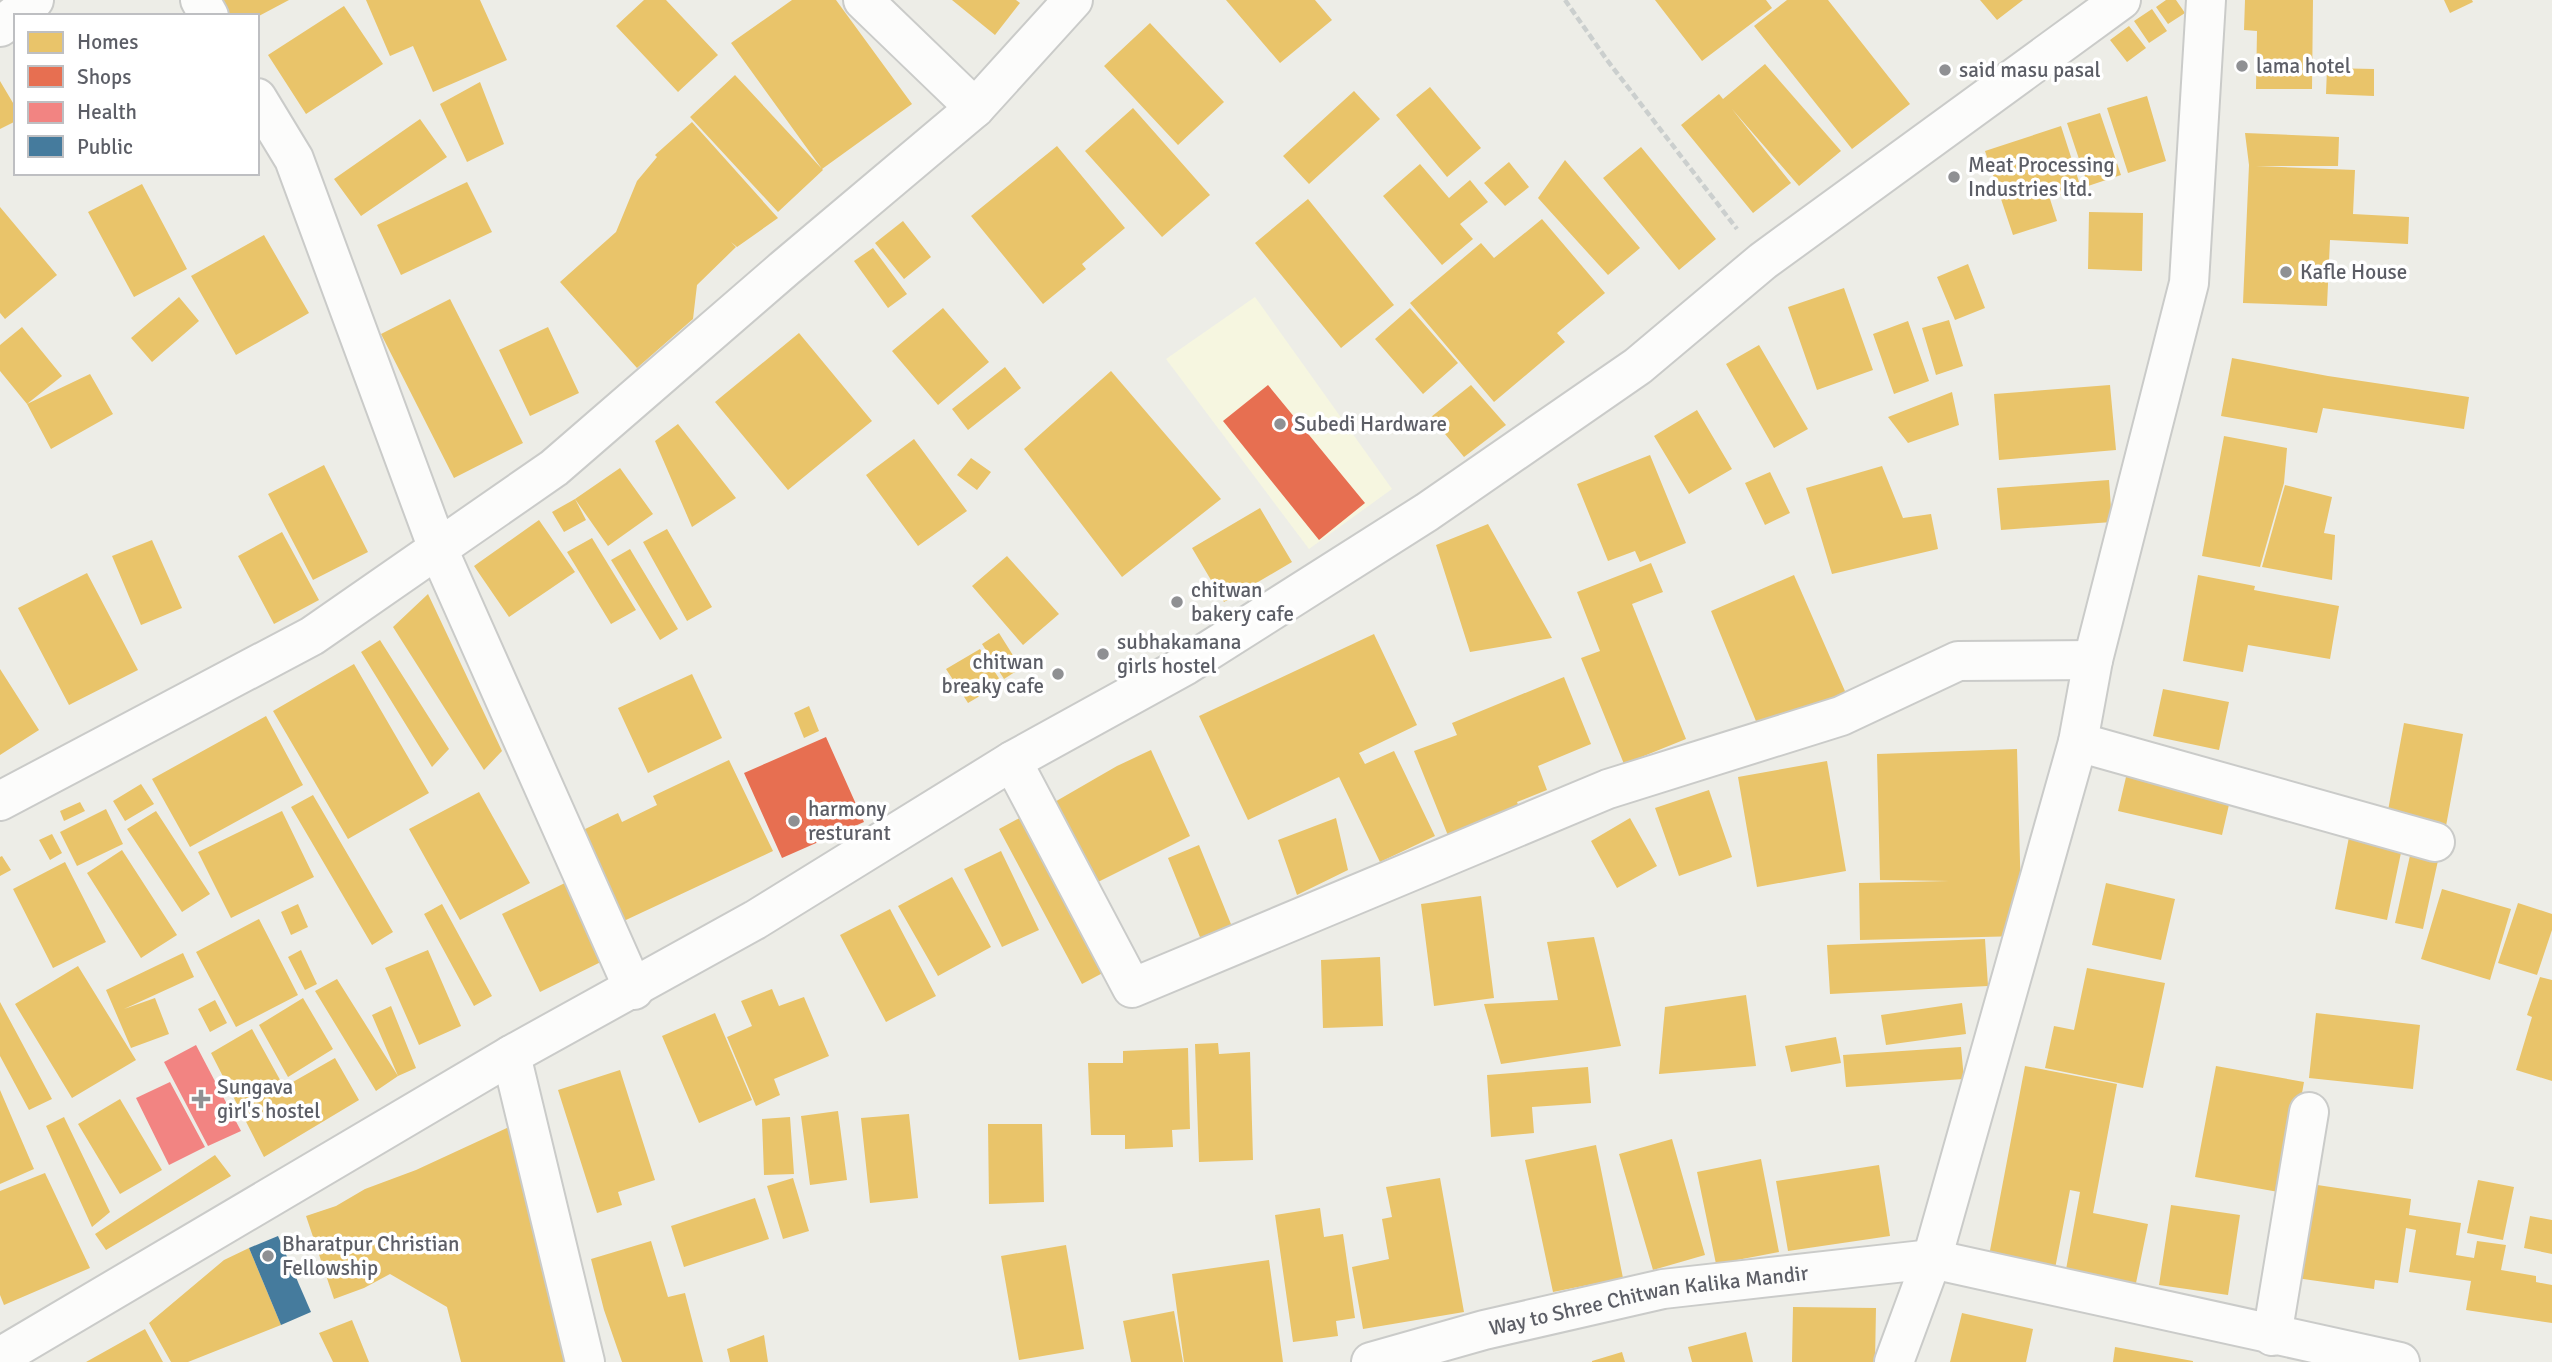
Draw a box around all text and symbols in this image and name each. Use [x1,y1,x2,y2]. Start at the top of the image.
legend [14,14,259,175]
text: Homes [77,29,139,55]
place label: lama hotel [2256,53,2351,79]
place label: said masu pasal [1959,57,2101,83]
marker: lama hotel [2234,58,2250,74]
marker: said masu pasal [1937,62,1953,78]
text: Shops [77,64,131,90]
text: Health [77,99,137,125]
text: Public [77,134,133,160]
place label: Meat Processing Industries ltd. [1968,152,2115,202]
marker: Meat Processing Industries ltd. [1946,169,1962,185]
place label: Kafle House [2300,259,2407,285]
marker: Kafle House [2278,264,2294,280]
place label: Subedi Hardware [1294,411,1447,437]
marker: Subedi Hardware [1272,416,1288,432]
place label: chitwan bakery cafe [1191,577,1294,627]
marker: chitwan bakery cafe [1169,594,1185,610]
place label: subhakamana girls hostel [1117,629,1242,679]
marker: subhakamana girls hostel [1095,646,1111,662]
place label: chitwan breaky cafe [942,649,1044,699]
marker: chitwan breaky cafe [1050,666,1066,682]
place label: harmony resturant [808,796,891,846]
marker: harmony resturant [786,813,802,829]
place label: Sungava girl's hostel [217,1074,320,1124]
marker: Sungava girl's hostel [191,1089,211,1109]
place label: Bharatpur Christian Fellowship [282,1231,459,1281]
marker: Bharatpur Christian Fellowship [260,1248,276,1264]
street label: Way to Shree Chitwan Kalika Mandir [1486,1260,1810,1341]

